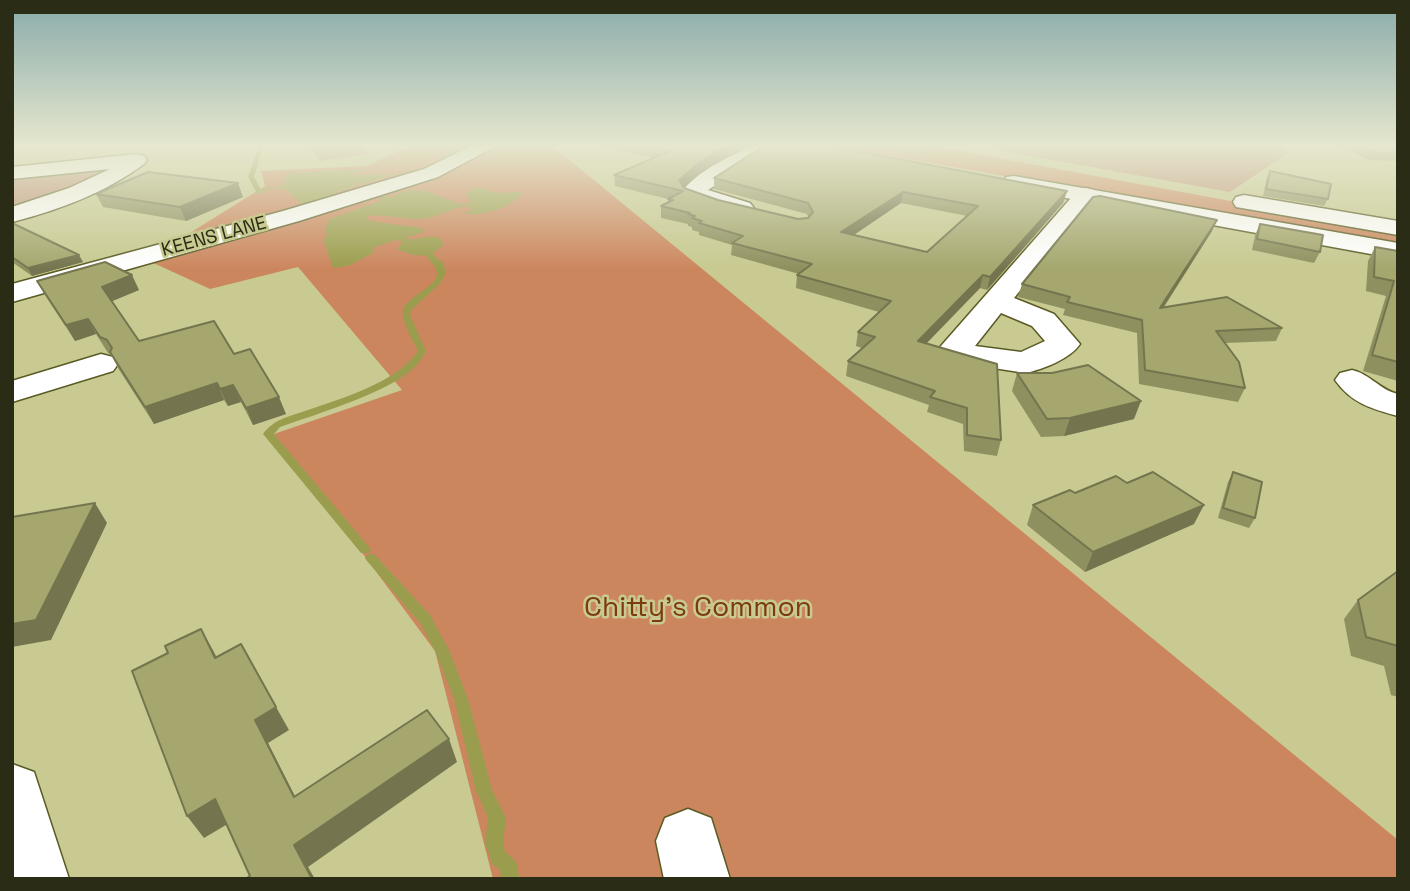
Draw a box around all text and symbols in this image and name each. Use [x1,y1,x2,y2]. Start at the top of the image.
street label: KEENS LANE [159,212,269,262]
park label: Chitty's Common [584,591,812,625]

